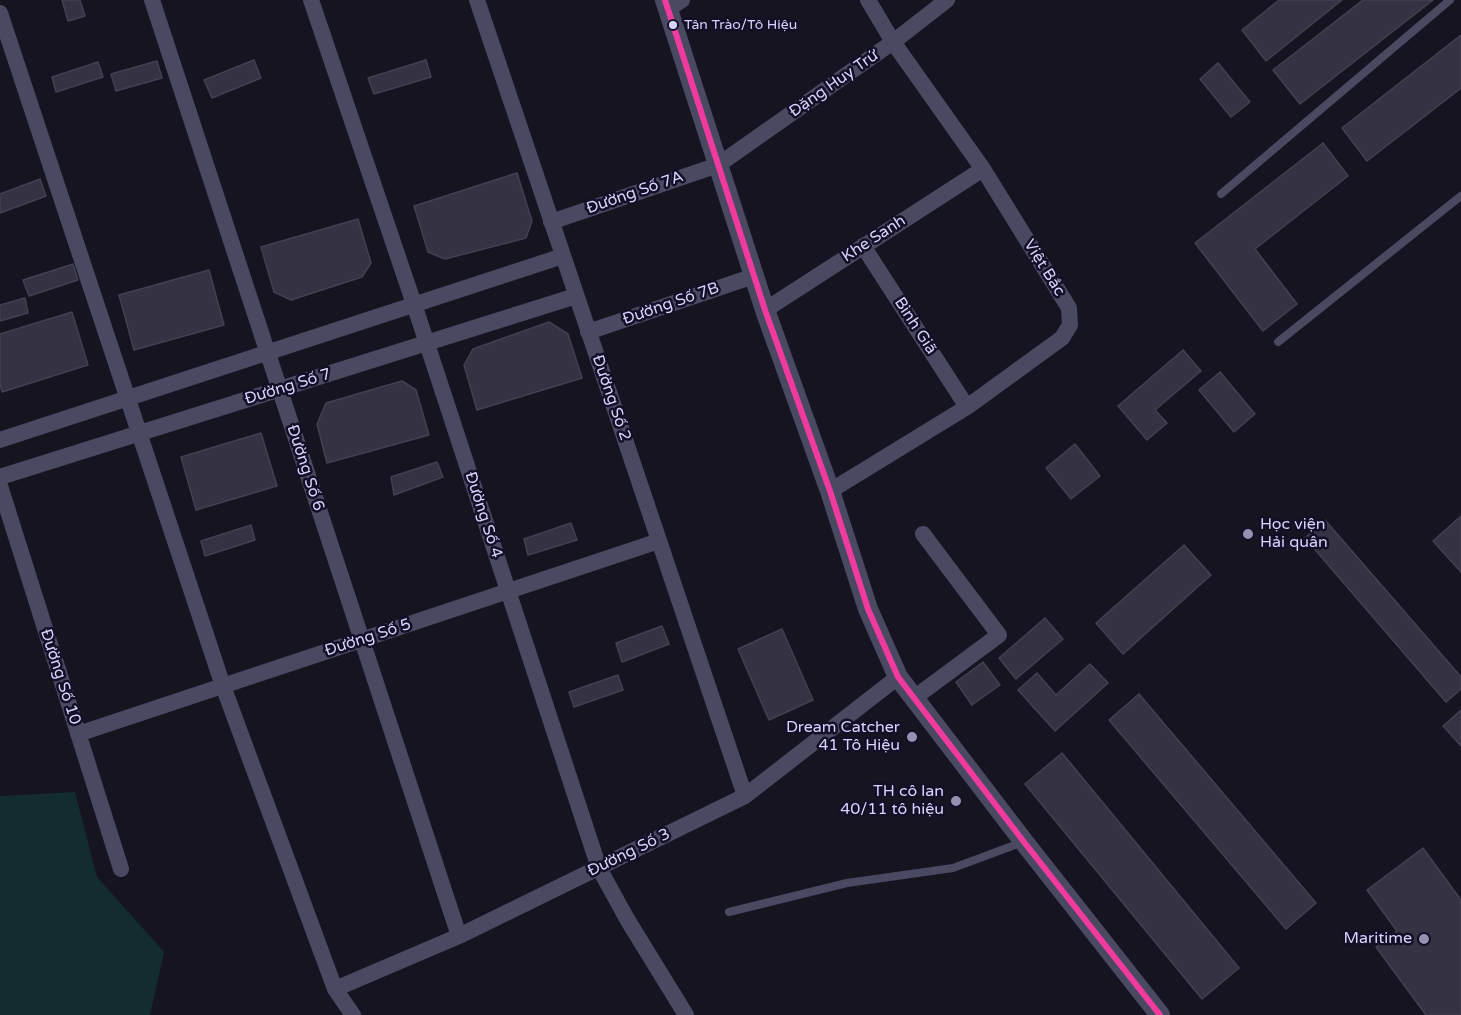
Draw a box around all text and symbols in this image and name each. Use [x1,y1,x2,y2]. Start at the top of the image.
place label: Tân Trào/Tô Hiệu [684,17,797,33]
marker: Tân Trào/Tô Hiệu [667,19,679,31]
street label: Đặng Huy Trứ [786,46,882,122]
street label: Đường Số 7A [584,167,686,219]
street label: Khe Sanh [839,211,909,267]
street label: Việt Bắc [1019,236,1069,300]
street label: Đường Số 7B [620,279,722,329]
street label: Bình Giã [890,294,940,358]
street label: Đường Số 2 [587,353,635,443]
street label: Đường Số 7 [242,365,334,409]
street label: Đường Số 6 [282,423,328,513]
street label: Đường Số 4 [460,470,506,560]
place label: Học viện Hải quân [1260,515,1328,553]
marker: Học viện Hải quân [1241,527,1255,541]
street label: Đường Số 5 [323,615,413,661]
street label: Đường Số 10 [36,627,84,727]
place label: Dream Catcher 41 Tô Hiệu [786,718,900,756]
marker: Dream Catcher 41 Tô Hiệu [905,730,919,744]
place label: TH cô lan 40/11 tô hiệu [840,782,944,820]
marker: TH cô lan 40/11 tô hiệu [949,794,963,808]
street label: Đường Số 3 [585,825,673,881]
place label: Maritime [1344,929,1412,949]
marker: Maritime [1417,932,1431,946]

